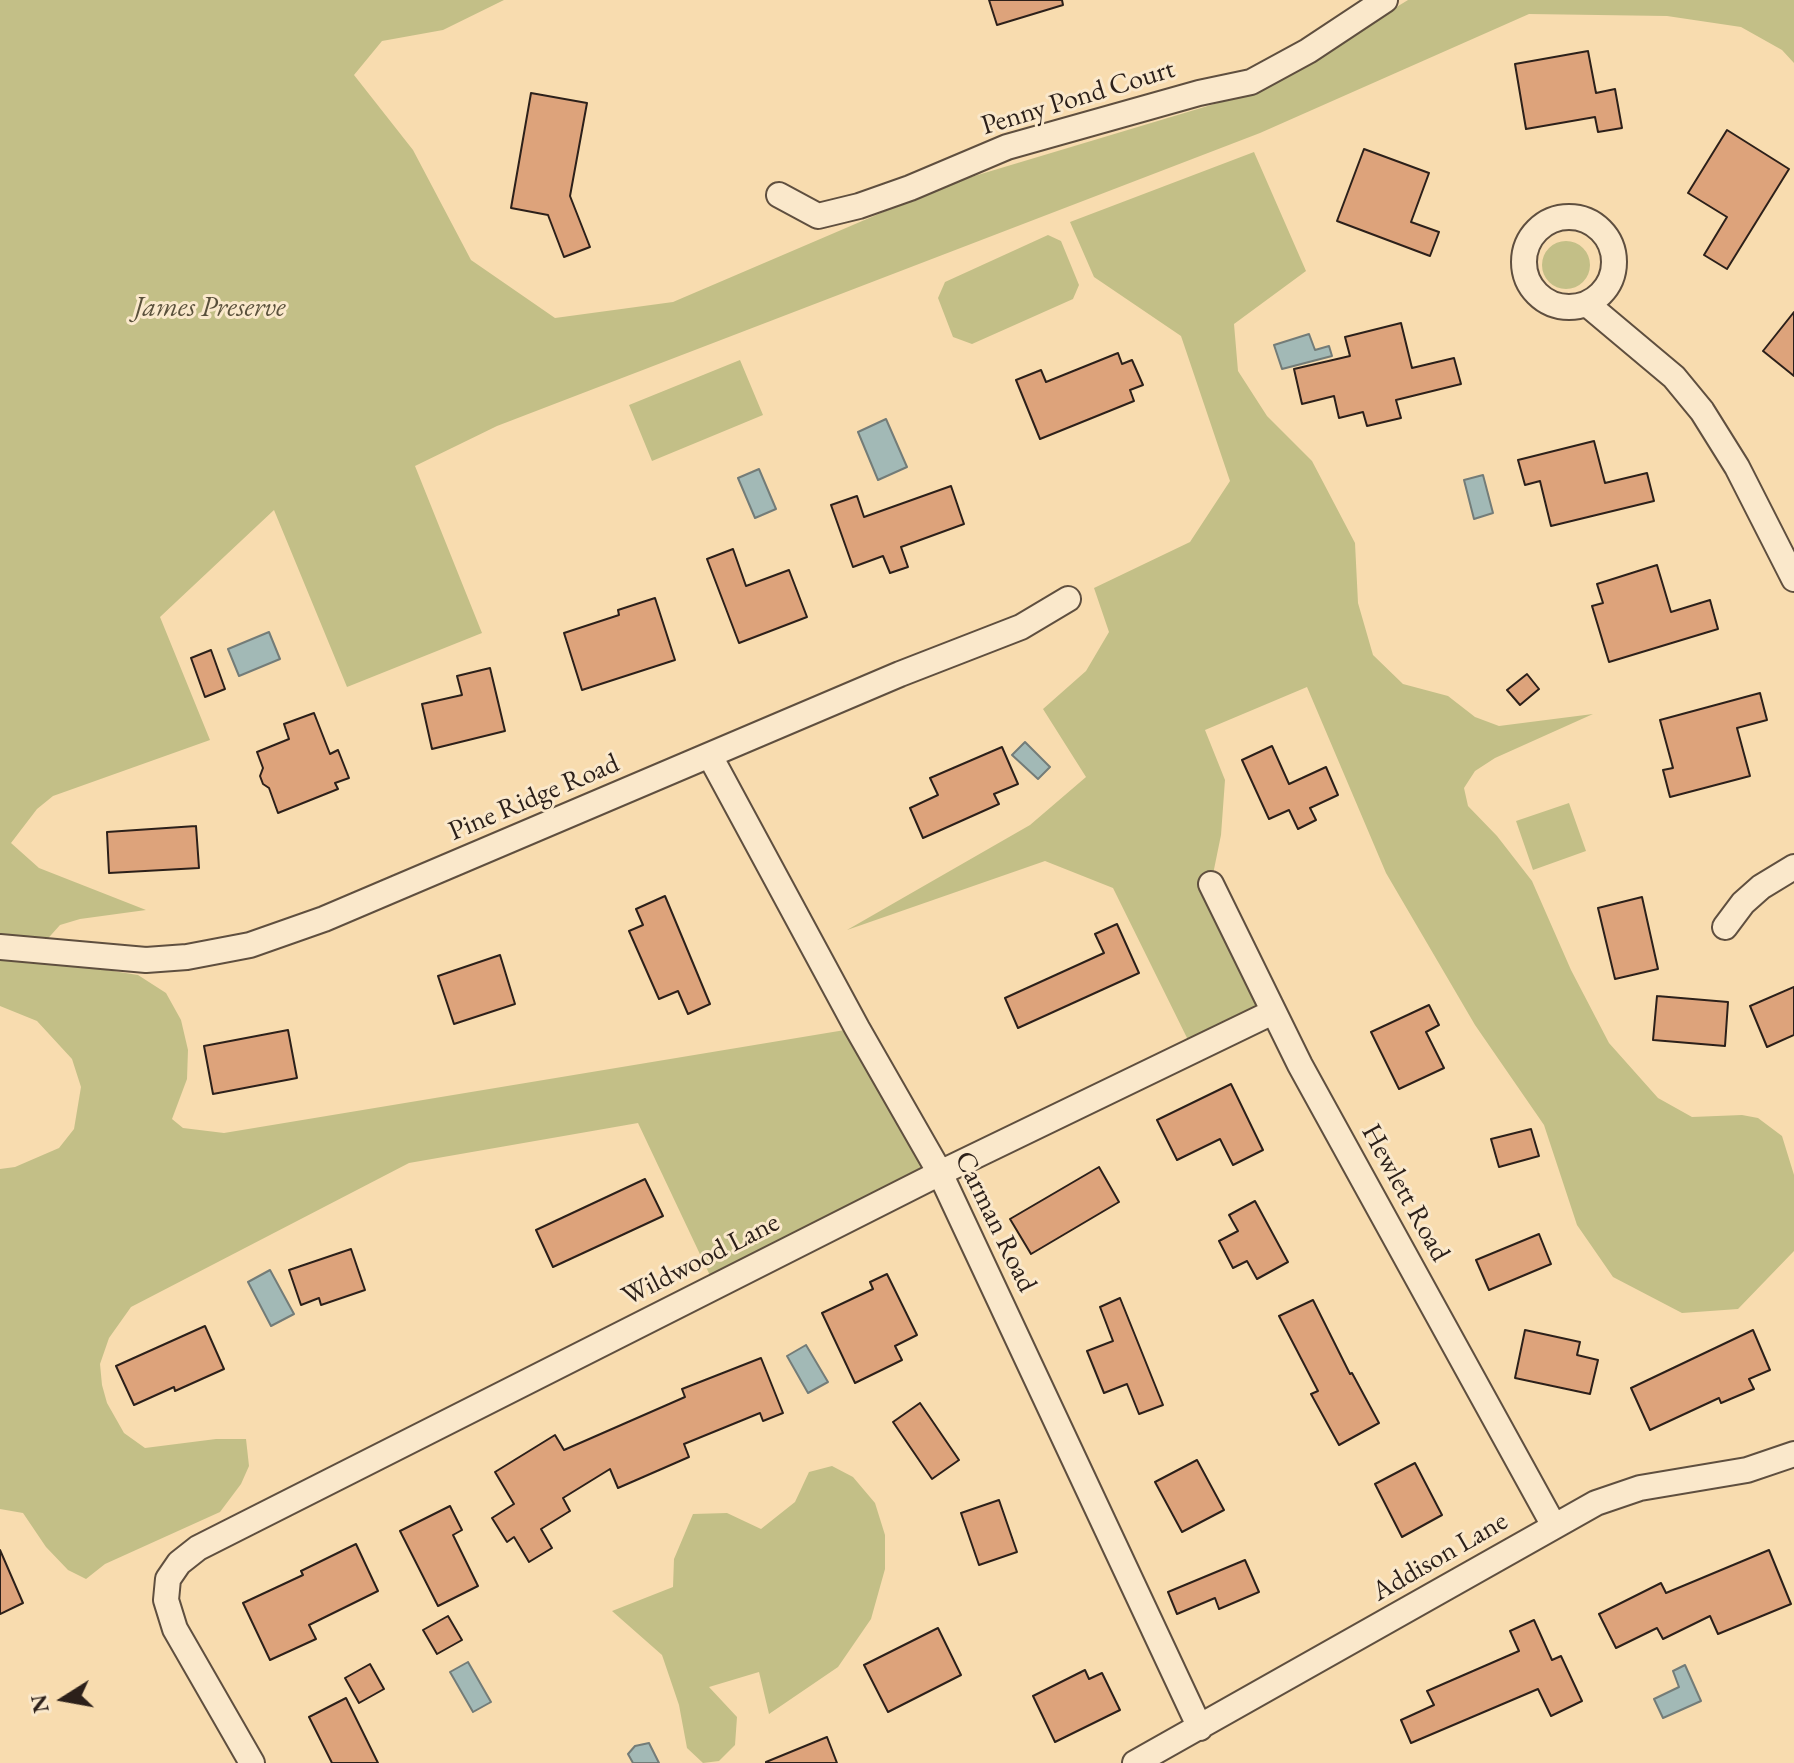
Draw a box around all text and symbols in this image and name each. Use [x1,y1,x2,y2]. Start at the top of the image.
street label: Penny Pond Court [977,53,1179,143]
park label: James Preserve [134,291,286,325]
street label: Pine Ridge Road [444,747,624,849]
street label: Hewlett Road [1353,1118,1457,1268]
street label: Carman Road [947,1146,1043,1298]
street label: Wildwood Lane [617,1206,785,1314]
street label: Addison Lane [1366,1505,1514,1609]
north arrow [24,1659,104,1739]
text: N [24,1692,56,1715]

